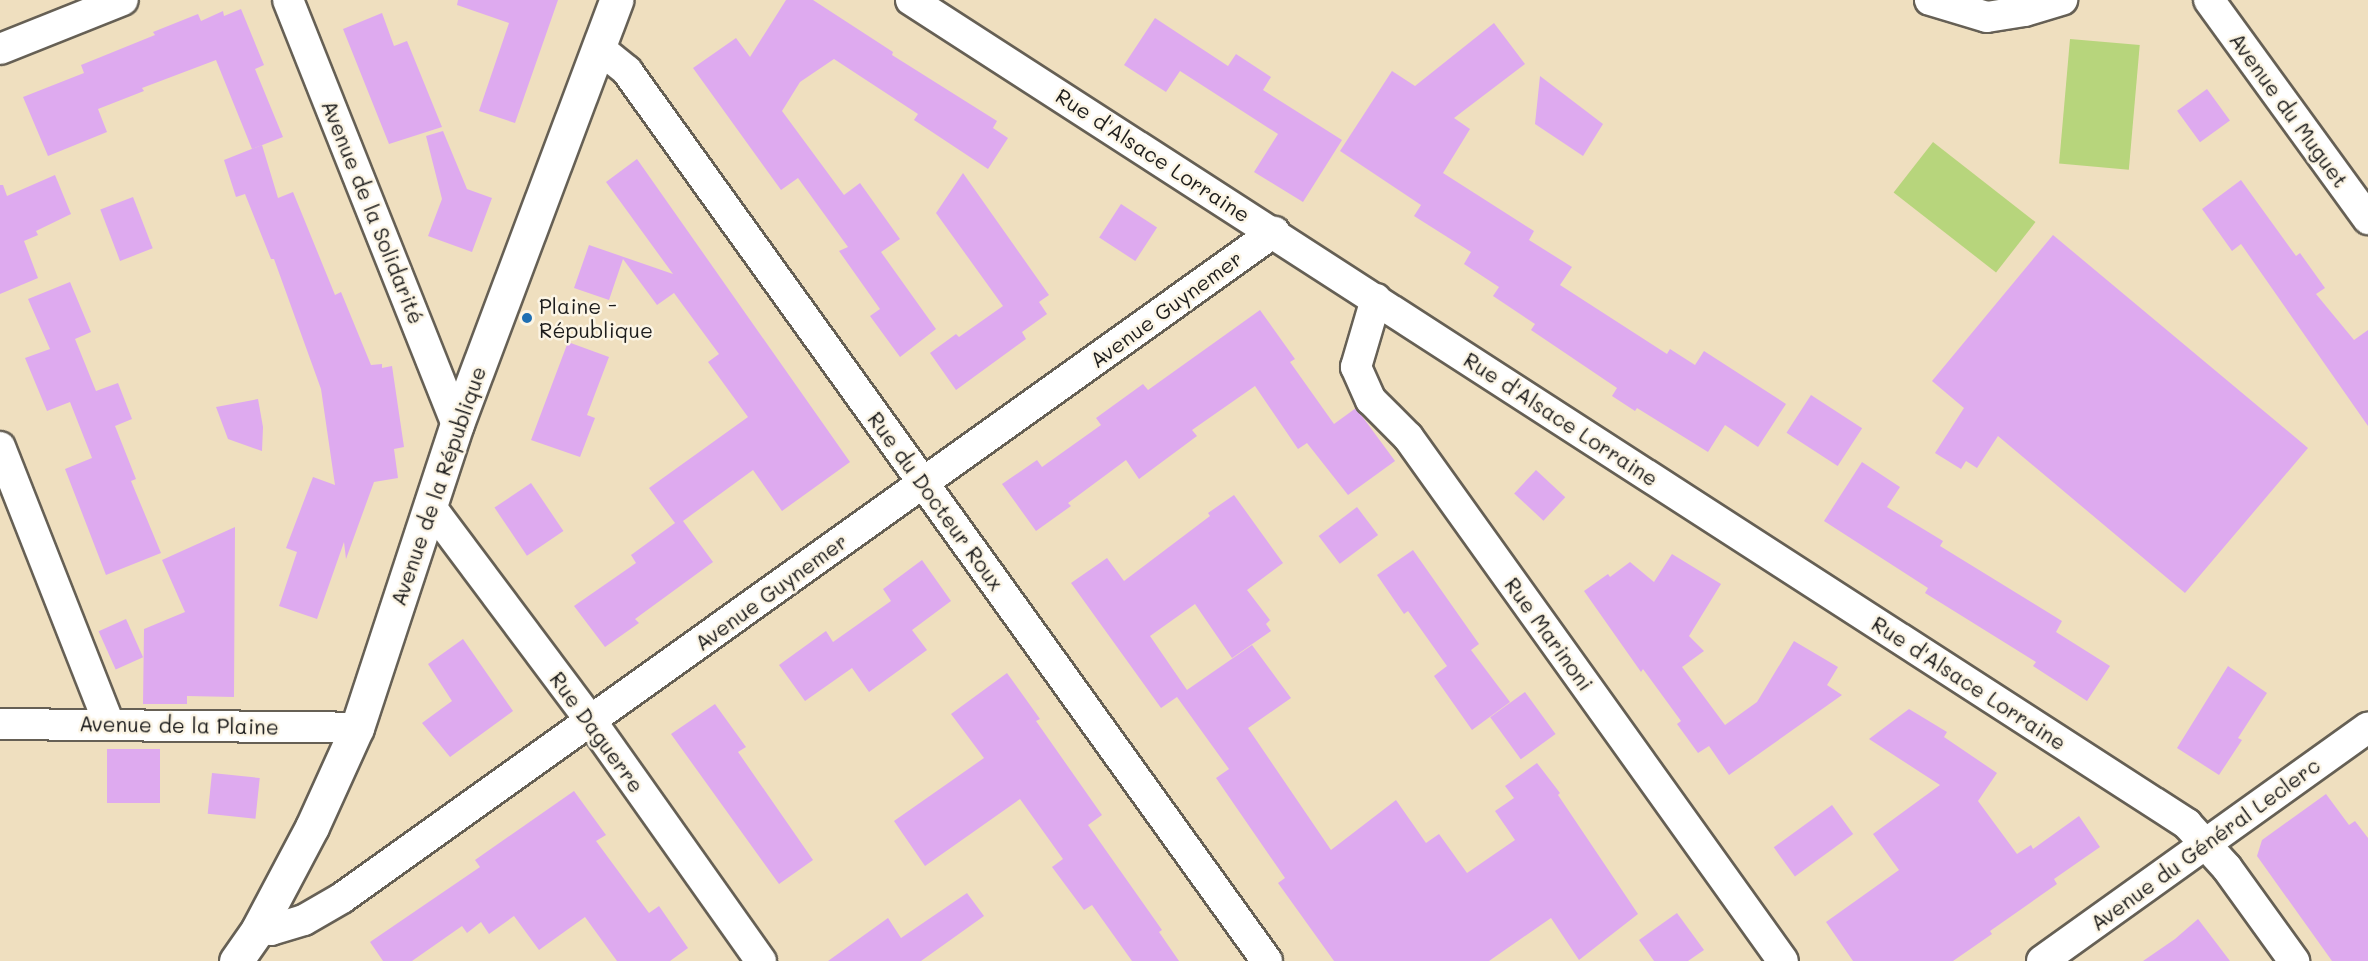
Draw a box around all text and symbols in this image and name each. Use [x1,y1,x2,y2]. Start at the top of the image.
street label: Avenue du Muguet [2224,28,2354,192]
street label: Rue d'Alsace Lorraine [1051,83,1255,227]
street label: Avenue de la Solidarité [317,96,429,328]
street label: Avenue Guynemer [1085,245,1247,373]
place label: Plaine - République [539,293,653,343]
marker: Plaine - République [520,311,534,325]
street label: Rue d'Alsace Lorraine [1459,347,1663,491]
street label: Avenue de la République [385,363,491,609]
street label: Rue du Docteur Roux [863,407,1009,595]
street label: Avenue Guynemer [690,528,852,656]
street label: Rue Marinoni [1500,573,1598,695]
street label: Rue d'Alsace Lorraine [1867,611,2071,755]
street label: Rue Daguerre [545,667,649,797]
street label: Avenue de la Plaine [79,711,279,739]
street label: Avenue du Général Leclerc [2085,752,2325,936]

